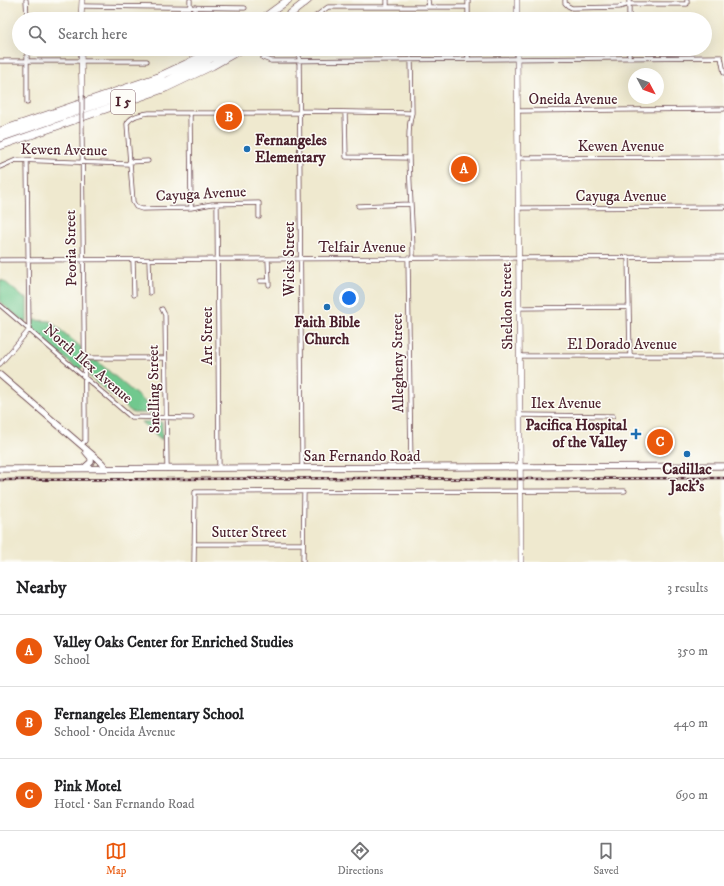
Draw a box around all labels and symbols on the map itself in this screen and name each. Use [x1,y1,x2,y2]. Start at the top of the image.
north arrow [628,68,664,104]
road number: I 5 [111,90,135,114]
street label: Oneida Avenue [529,90,617,109]
pin: B [216,102,242,132]
place label: Fernangeles Elementary [255,131,327,167]
street label: Kewen Avenue [578,137,664,156]
street label: Kewen Avenue [21,140,107,160]
marker: Fernangeles Elementary [242,144,252,154]
pin: A [451,154,477,184]
street label: Cayuga Avenue [155,182,247,206]
street label: Cayuga Avenue [576,187,666,206]
street label: Peoria Street [61,209,81,286]
street label: Wicks Street [280,221,299,298]
street label: Telfair Avenue [318,238,406,257]
street label: Sheldon Street [497,262,517,350]
your location [339,288,359,308]
marker: Faith Bible Church [322,302,332,312]
street label: Art Street [198,306,217,365]
place label: Faith Bible Church [294,313,361,349]
street label: Allegheny Street [388,313,408,413]
street label: North Ilex Avenue [40,320,136,408]
street label: El Dorado Avenue [567,335,677,354]
street label: Snelling Street [144,344,164,433]
street label: Ilex Avenue [531,394,601,413]
place label: Pacifica Hospital of the Valley [525,416,628,452]
pin: C [647,427,673,457]
marker: Pacifica Hospital of the Valley [630,428,642,440]
street label: San Fernando Road [304,447,421,466]
marker: Cadillac Jack's [682,449,692,459]
place label: Cadillac Jack's [662,460,712,496]
street label: Sutter Street [211,523,287,542]

